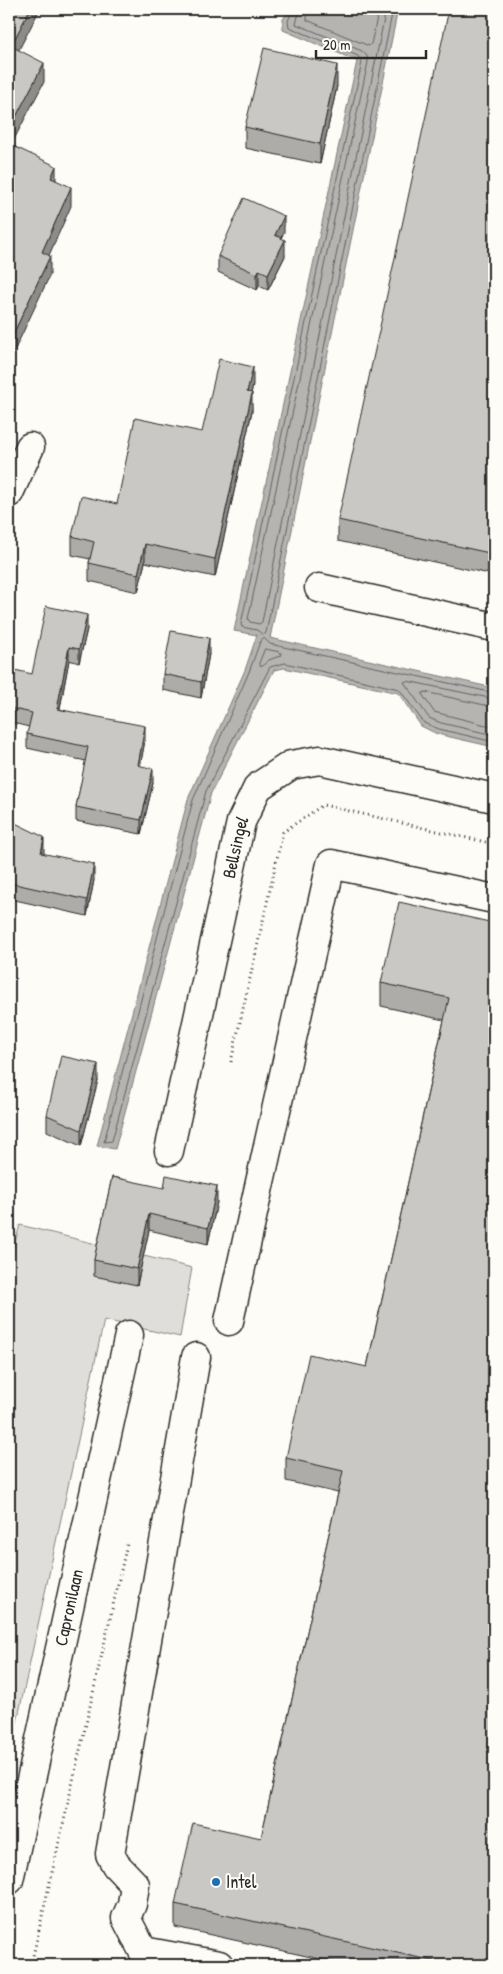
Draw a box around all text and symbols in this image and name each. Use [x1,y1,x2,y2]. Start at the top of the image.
scale bar [316,28,426,60]
text: 20 m [323,34,350,55]
street label: Bellsingel [216,811,254,881]
street label: Capronilaan [48,1567,89,1648]
place label: Intel [226,1869,257,1894]
marker: Intel [210,1876,222,1888]

